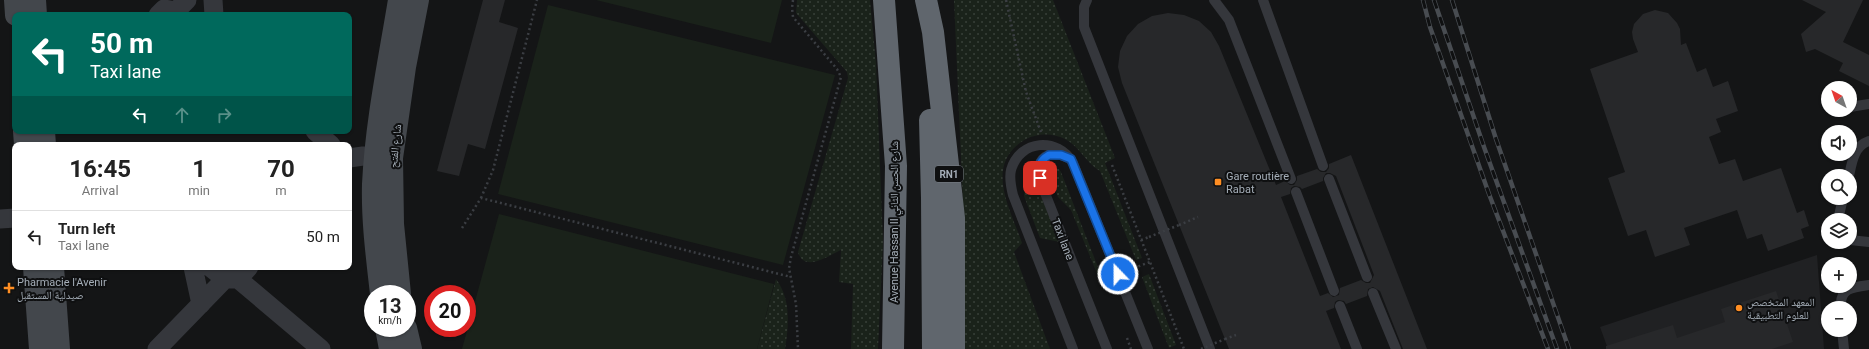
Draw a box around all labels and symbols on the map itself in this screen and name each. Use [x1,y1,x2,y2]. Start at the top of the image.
north arrow [1821,81,1857,117]
street label: شارع الفتح [387,123,404,169]
street label: Avenue Hassan II شارع الحسن الثاني [888,141,903,303]
pin [1023,161,1057,195]
road number: RN1 [935,166,963,182]
place label: Gare routière Rabat [1226,170,1289,196]
marker: Gare routière Rabat [1213,177,1223,187]
street label: Taxi lane [1049,217,1076,262]
position arrow [1097,253,1139,295]
place label: Pharmacie l'Avenir صيدلية المستقبل [17,276,107,302]
marker: Pharmacie l'Avenir صيدلية المستقبل [4,283,14,293]
speed limit sign: 20 [424,285,476,337]
place label: المعهد المتخصص للعلوم التطبيقية [1747,296,1815,322]
marker: المعهد المتخصص للعلوم التطبيقية [1734,303,1744,313]

